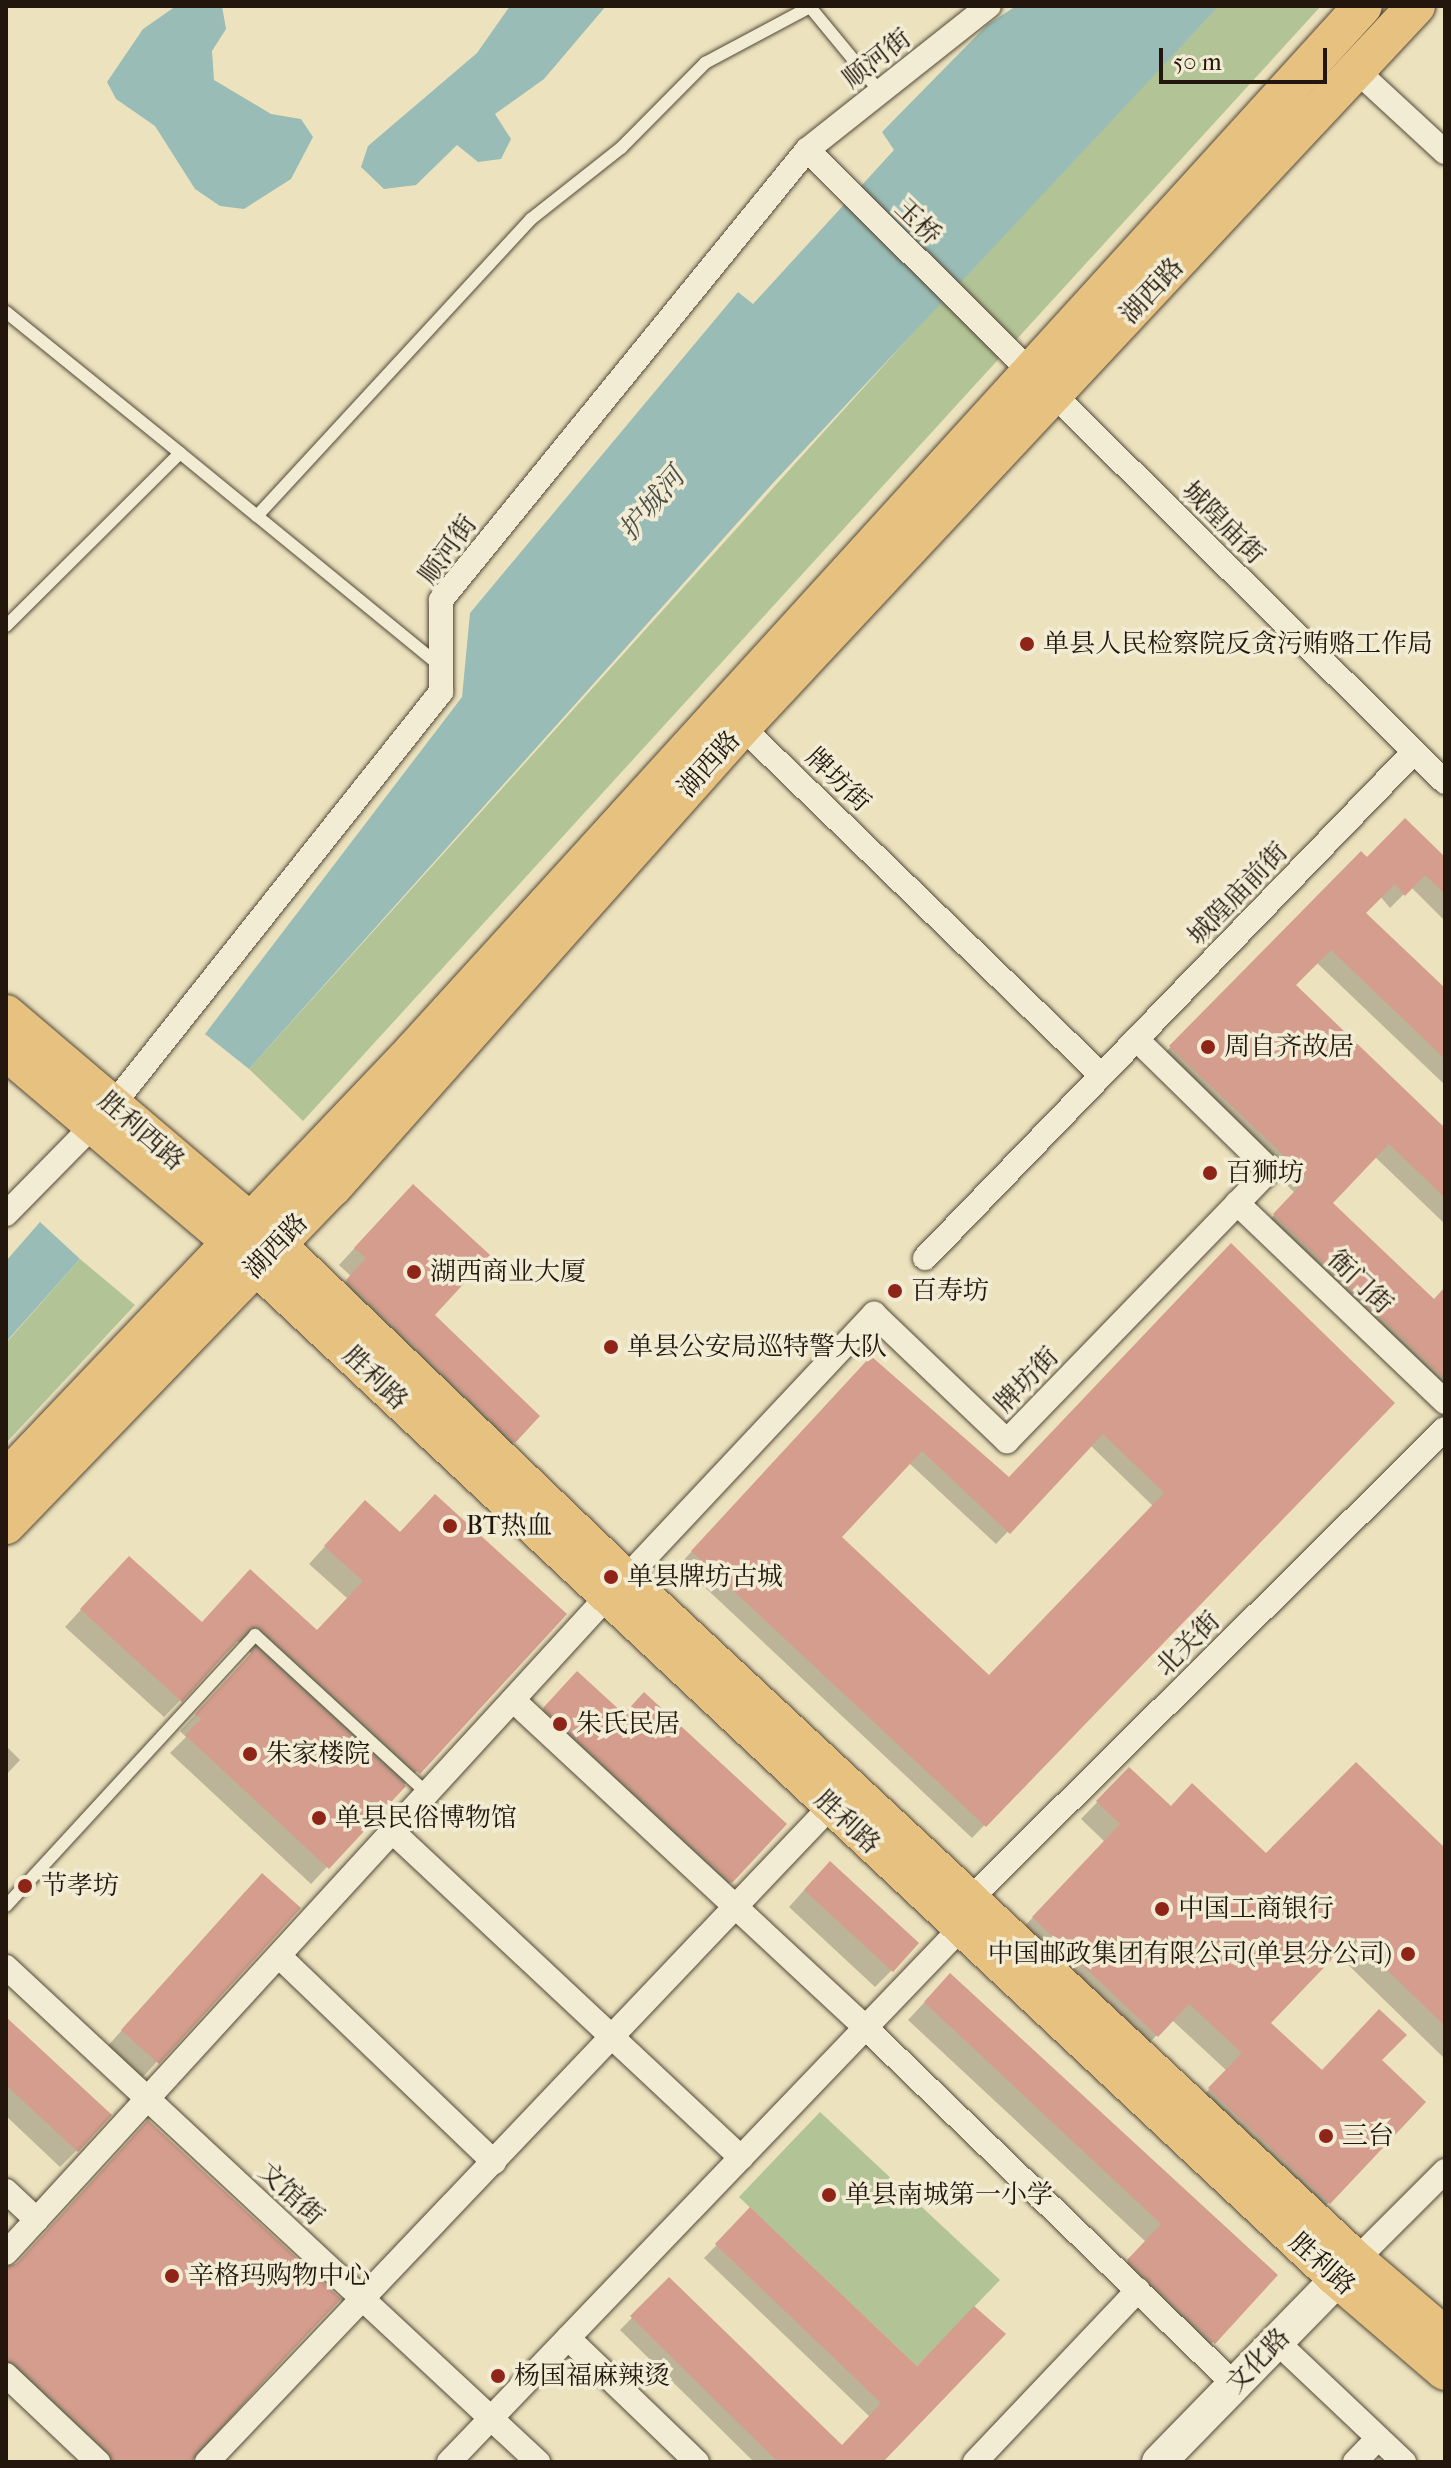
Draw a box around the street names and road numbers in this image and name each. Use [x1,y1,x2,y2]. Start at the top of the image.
street label: 顺河街 [837,23,917,95]
street label: 玉桥 [888,193,948,251]
street label: 湖西路 [1114,252,1190,330]
street label: 城隍庙街 [1175,475,1271,571]
street label: 顺河街 [412,509,484,591]
street label: 湖西路 [671,725,747,803]
street label: 牌坊街 [799,742,877,818]
street label: 城隍庙前街 [1182,836,1294,952]
street label: 胜利西路 [92,1085,190,1177]
street label: 湖西路 [238,1207,314,1285]
street label: 衙门街 [1321,1244,1399,1320]
street label: 胜利路 [336,1340,414,1416]
street label: 牌坊街 [989,1341,1065,1419]
street label: 北关街 [1149,1605,1227,1683]
street label: 胜利路 [808,1784,886,1860]
street label: 文馆街 [252,2156,330,2232]
street label: 胜利路 [1283,2226,1361,2302]
street label: 文化路 [1220,2322,1296,2400]

